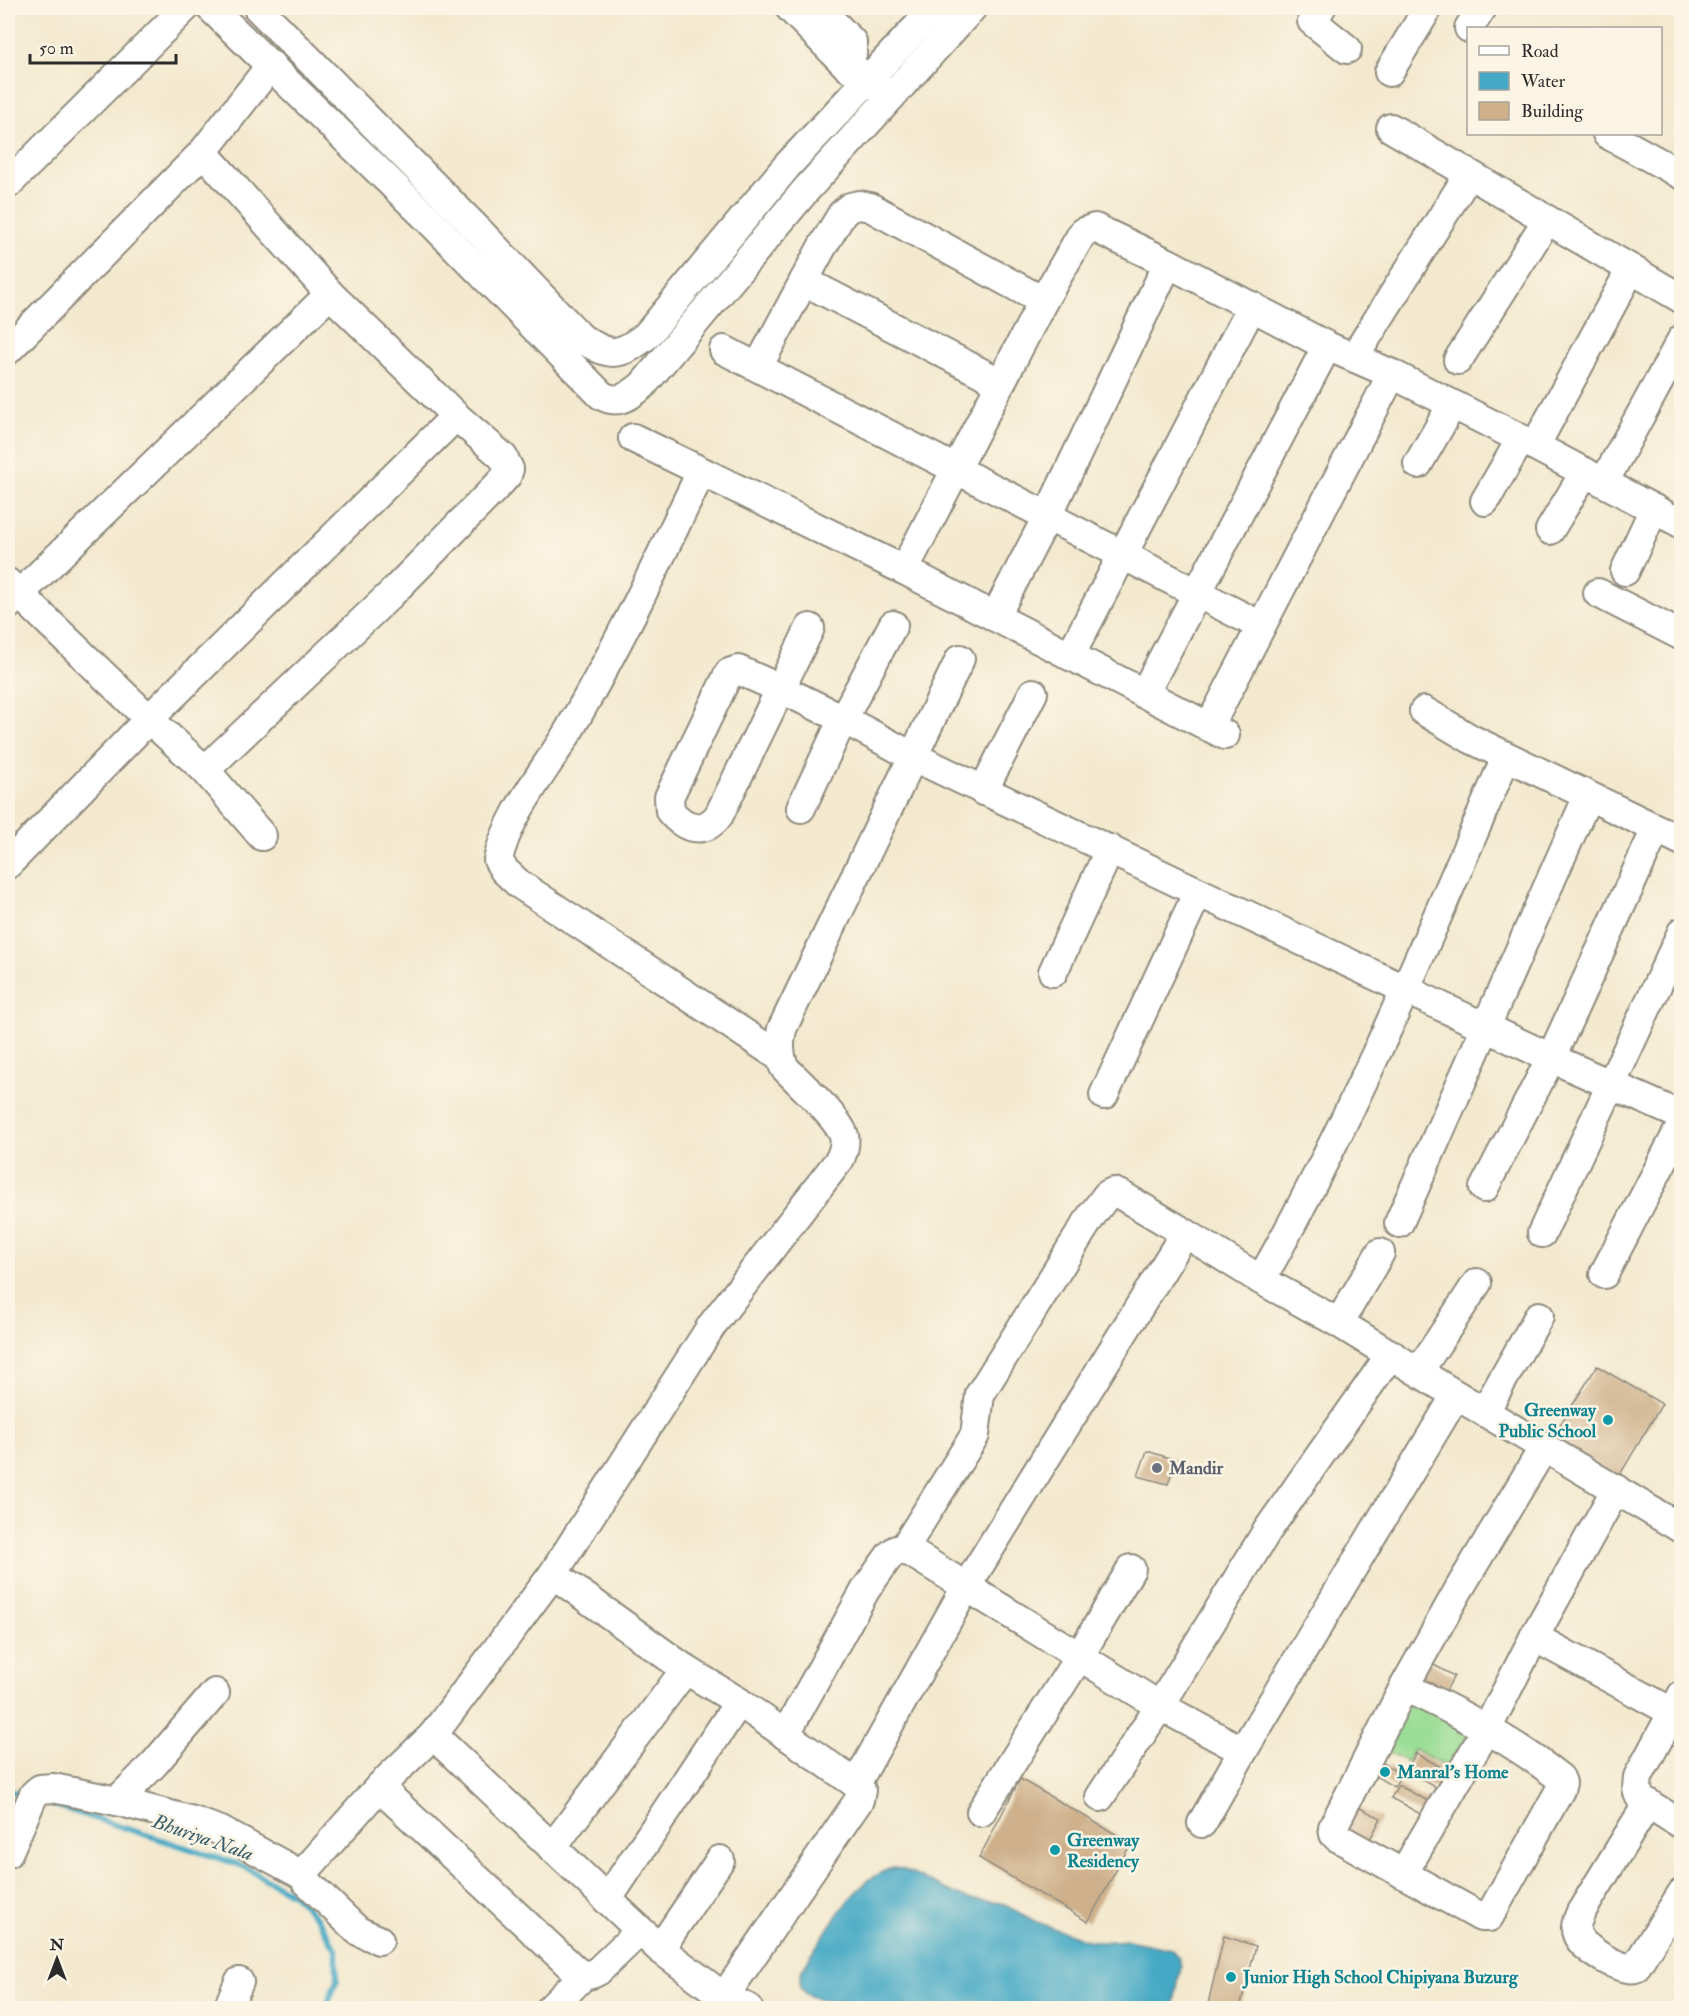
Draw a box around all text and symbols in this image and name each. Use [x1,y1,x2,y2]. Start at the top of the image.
scale bar [30,27,176,65]
legend [1467,27,1662,135]
text: 50 m [39,37,74,60]
text: Road [1521,40,1559,63]
text: Water [1520,70,1565,93]
text: Building [1521,100,1584,123]
place label: Greenway Public School [1499,1399,1597,1443]
marker: Greenway Public School [1601,1413,1615,1427]
place label: Mandir [1168,1457,1224,1480]
marker: Mandir [1150,1461,1164,1475]
place label: Manral's Home [1396,1761,1509,1784]
marker: Manral's Home [1378,1765,1392,1779]
water label: Bhuriya Nala [148,1808,256,1866]
place label: Greenway Residency [1067,1829,1140,1873]
marker: Greenway Residency [1048,1843,1062,1857]
north arrow [27,1929,87,1989]
text: N [49,1935,65,1955]
place label: Junior High School Chipiyana Buzurg [1242,1966,1519,1989]
marker: Junior High School Chipiyana Buzurg [1224,1970,1238,1984]

